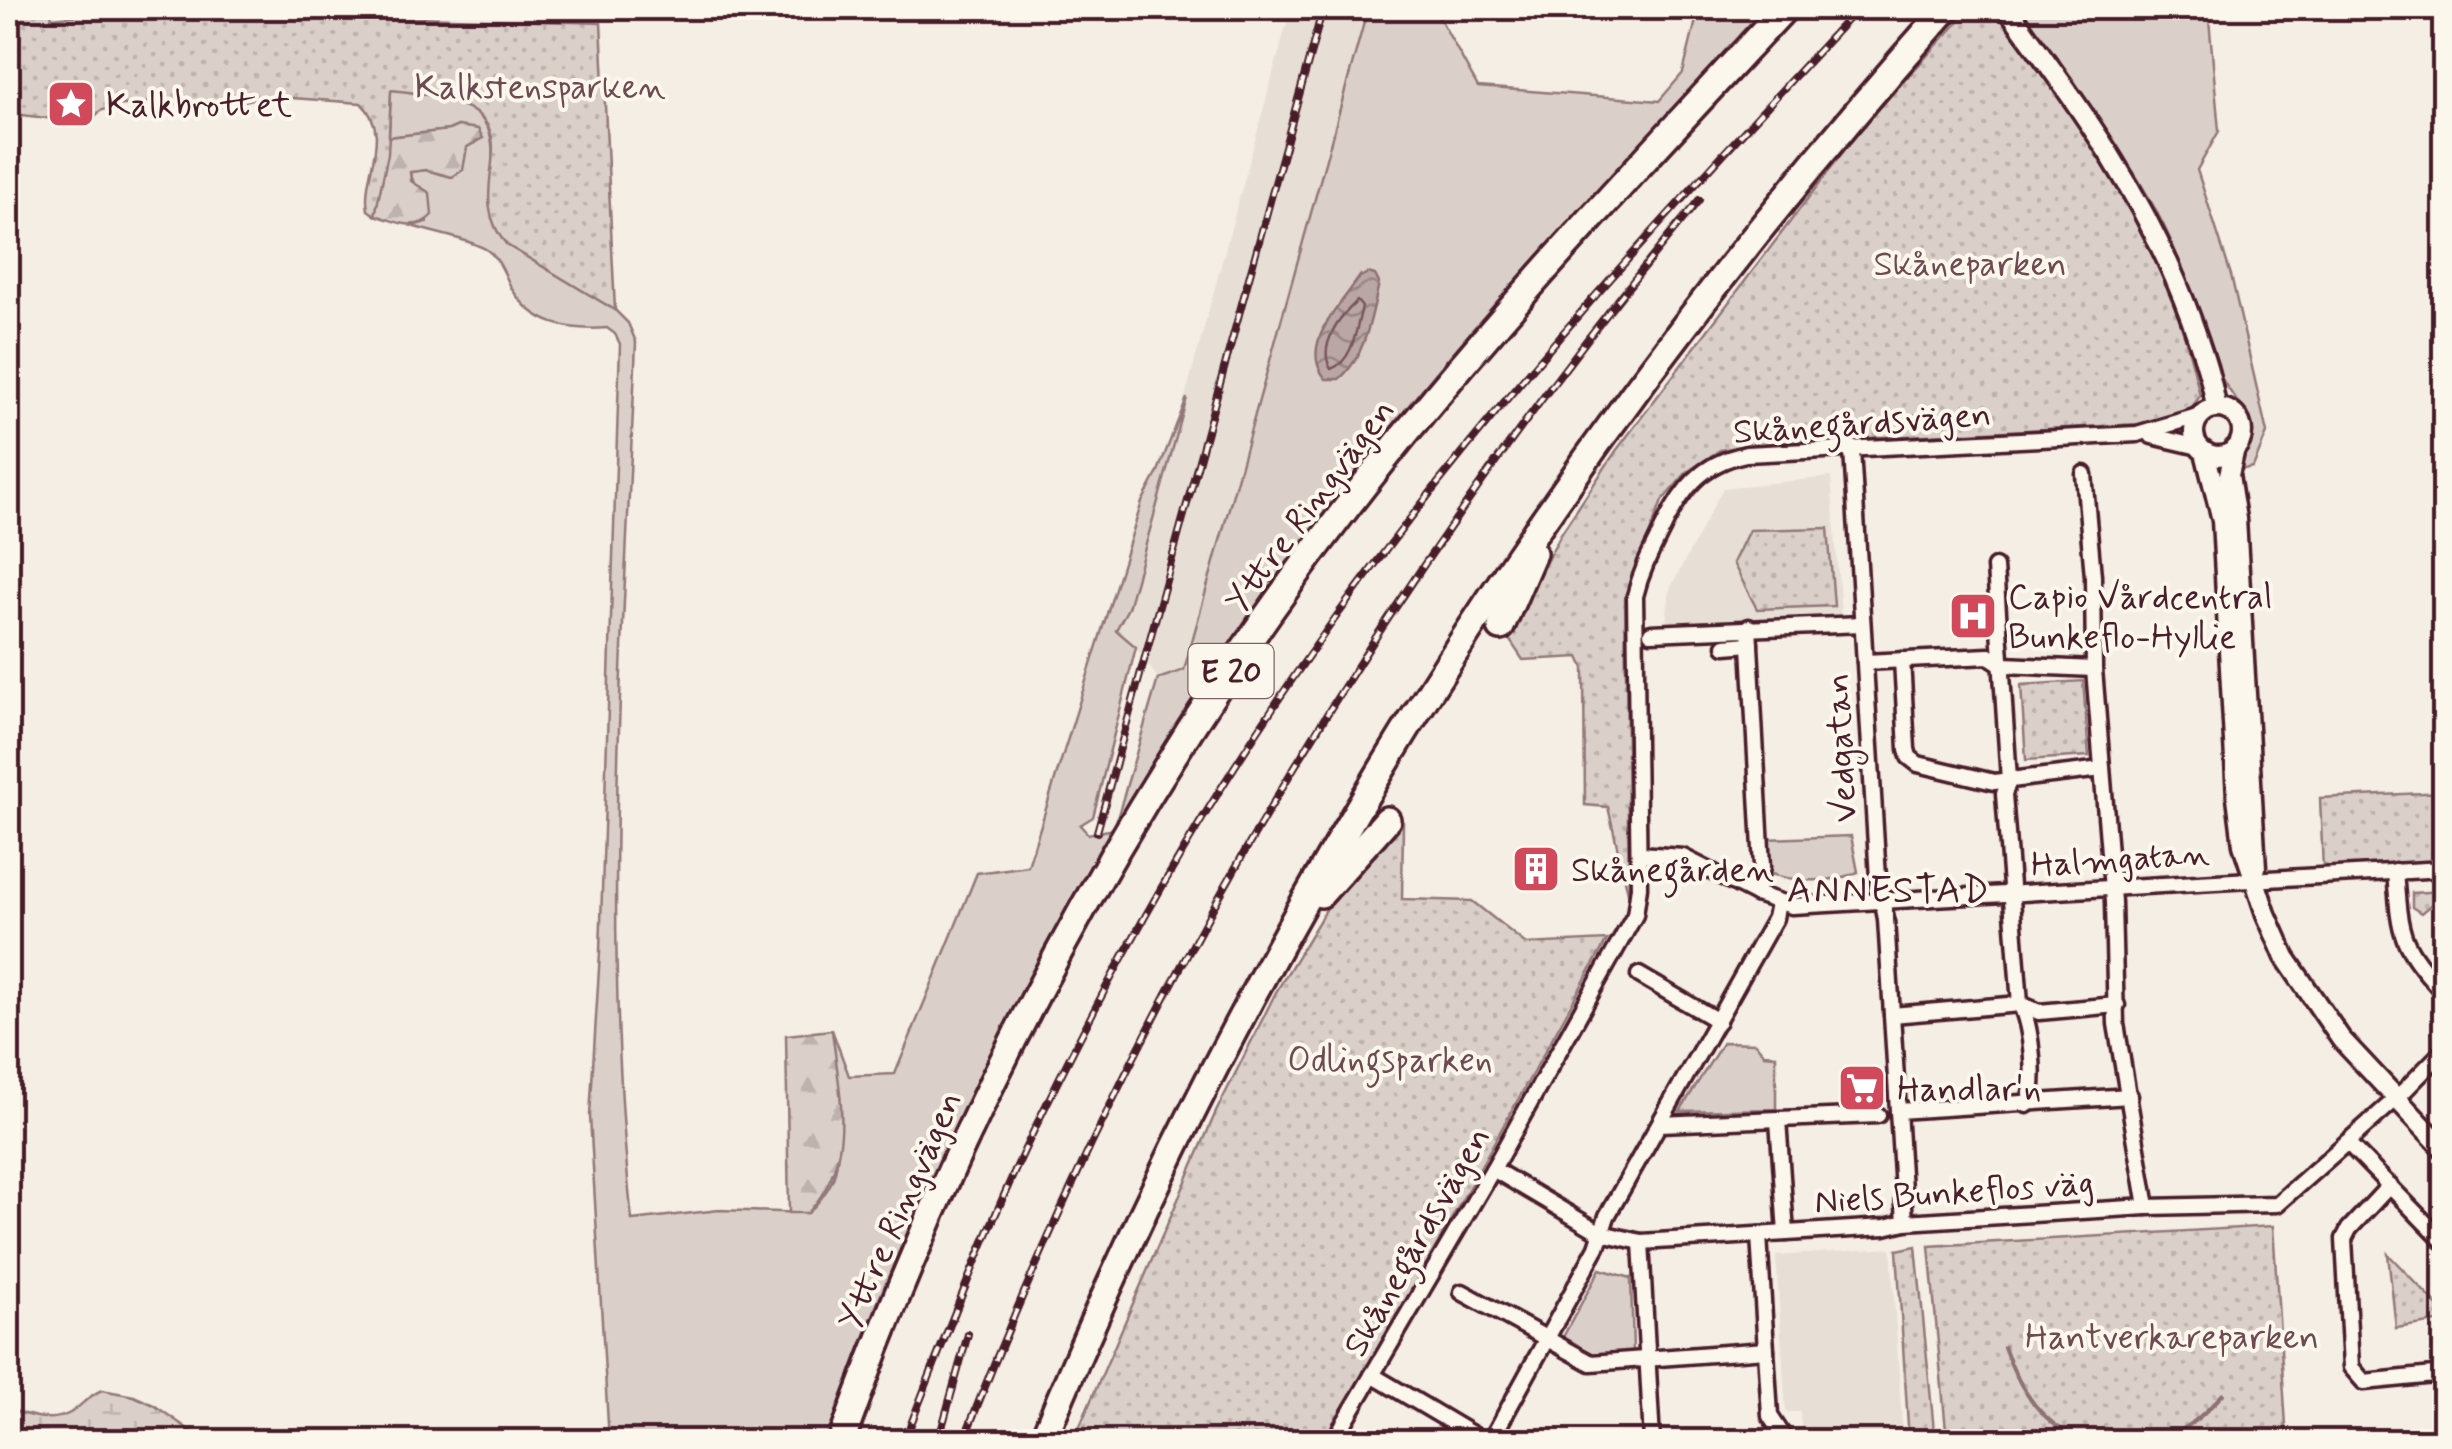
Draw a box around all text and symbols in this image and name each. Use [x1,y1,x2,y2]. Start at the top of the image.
park label: Kalkstensparken [414,65,666,111]
place icon: Kalkbrottet [45,78,97,130]
place label: Kalkbrottet [106,83,292,129]
park label: Skåneparken [1873,242,2067,288]
street label: Yttre Ringvägen [1215,390,1406,622]
street label: Skånegårdsvägen [1732,392,1993,460]
place label: Capio Vårdcentral Bunkeflo-Hyllie [2008,575,2273,661]
hospital icon: Capio Vårdcentral Bunkeflo-Hyllie [1947,590,1999,642]
road number: E 20 [1188,644,1274,698]
street label: Vedgatan [1815,672,1872,824]
street label: Halmgatan [2029,831,2211,889]
building icon: Skånegården [1510,843,1562,895]
place label: Skånegården [1571,848,1774,898]
district label: ANNESTAD [1787,867,1991,916]
park label: Odlingsparken [1287,1038,1493,1088]
supermarket icon: Handlar'n [1836,1062,1888,1114]
place label: Handlar'n [1897,1067,2041,1113]
street label: Yttre Ringvägen [828,1084,974,1337]
street label: Skånegårdsvägen [1333,1119,1506,1367]
street label: Niels Bunkeflos väg [1813,1160,2095,1226]
park label: Hantverkareparken [2025,1315,2319,1361]

